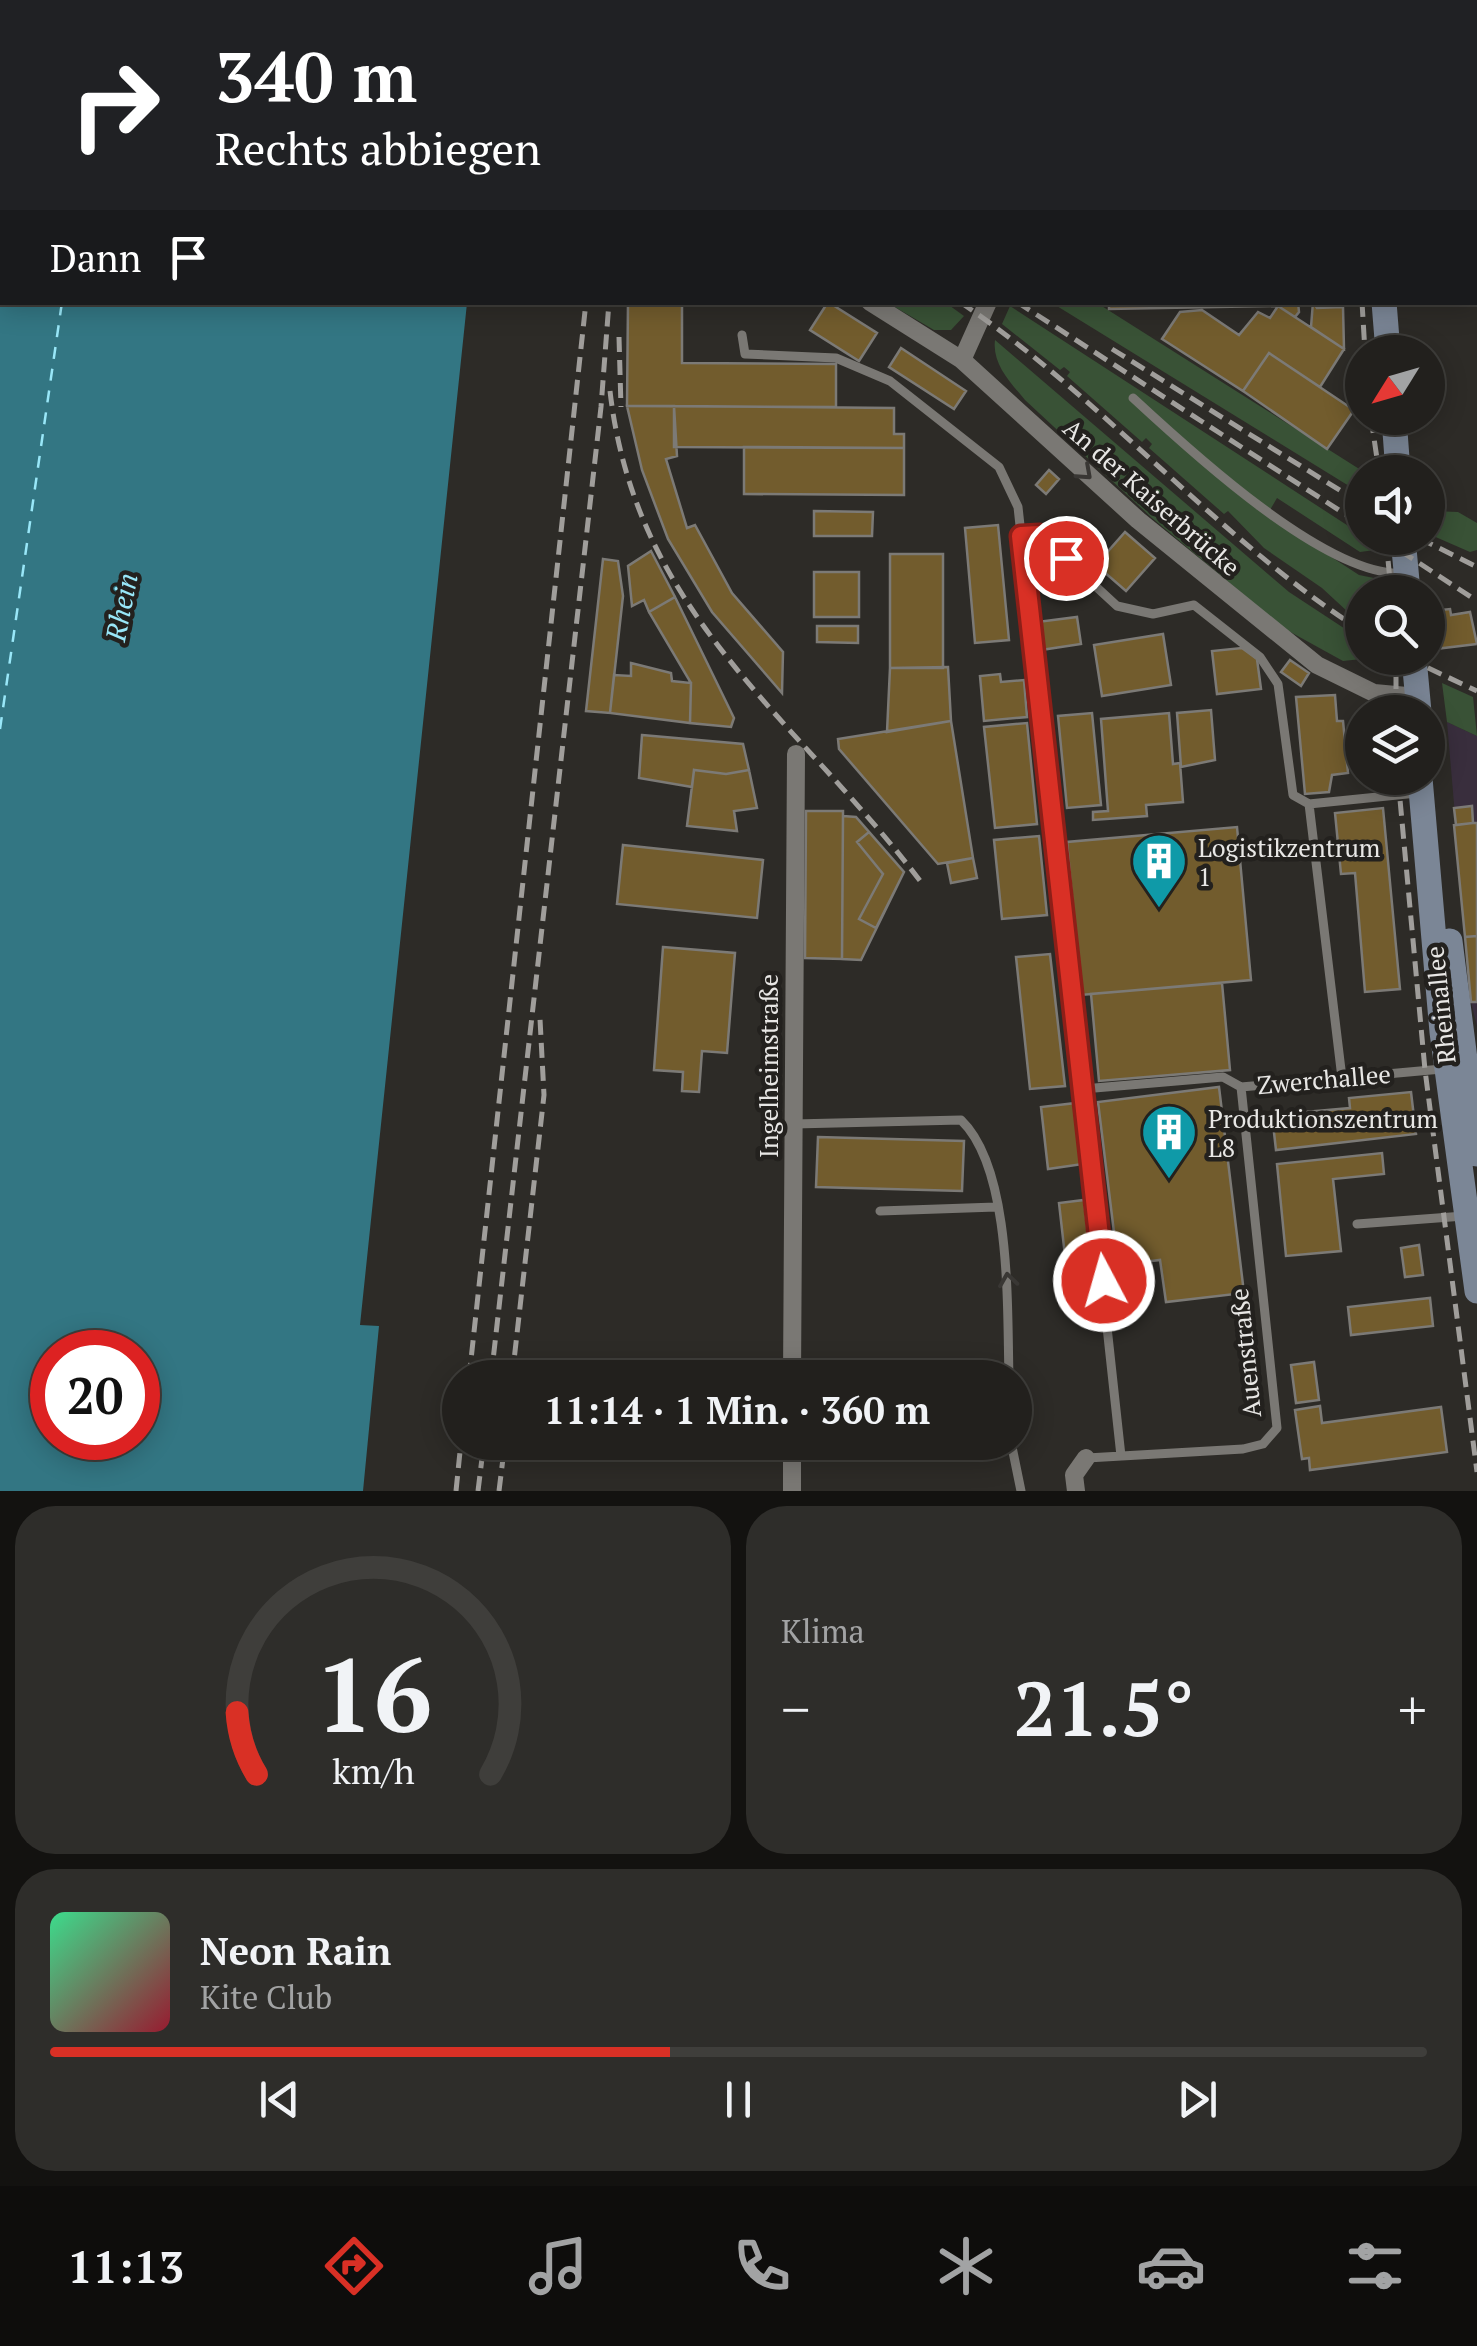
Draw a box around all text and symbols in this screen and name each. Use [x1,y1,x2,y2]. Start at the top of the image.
text: 340 m [215,29,417,122]
icon: right [50,40,180,170]
text: Rechts abbiegen [215,118,541,178]
icon: arrive [161,230,216,285]
text: Dann [50,233,141,283]
north arrow [1345,335,1445,435]
map controls [1345,335,1445,795]
street label: An der Kaiserbrücke [1057,411,1247,583]
button: sound [1345,455,1445,555]
one-way arrow [1073,461,1092,479]
pin [1024,516,1109,601]
icon: arrive [1039,531,1094,586]
water label: Rhein [96,570,146,645]
button: search [1345,575,1445,675]
button: layers [1345,695,1445,795]
building icon: Logistikzentrum 1 [1129,831,1189,910]
place label: Logistikzentrum 1 [1198,831,1381,893]
street label: Rheinallee [1417,944,1463,1066]
street label: Ingelheimstraße [752,974,785,1158]
street label: Zwerchallee [1256,1057,1392,1101]
building icon: Produktionszentrum L8 [1139,1102,1199,1181]
place label: Produktionszentrum L8 [1208,1102,1438,1164]
position arrow [1052,1229,1156,1333]
one-way arrow [999,1272,1020,1289]
street label: Auenstraße [1222,1287,1268,1419]
speed limit sign: 20 [30,1330,160,1460]
text: 11:14 · 1 Min. · 360 m [544,1385,930,1435]
text: Klima [781,1610,865,1652]
text: 16 [314,1624,432,1762]
text: 21.5° [1014,1658,1194,1757]
text: − [781,1672,810,1745]
text: + [1398,1672,1427,1745]
text: km/h [332,1747,414,1794]
text: Neon Rain [200,1926,391,1976]
text: Kite Club [200,1976,332,2018]
icon: previous [252,2072,307,2127]
icon: pause [711,2072,766,2127]
icon: next [1170,2072,1225,2127]
icon: directions [319,2231,389,2301]
icon: music [523,2231,593,2301]
icon: phone [727,2231,797,2301]
icon: climate [931,2231,1001,2301]
icon: car [1136,2231,1206,2301]
icon: filters [1340,2231,1410,2301]
text: 11:13 [67,2236,184,2296]

